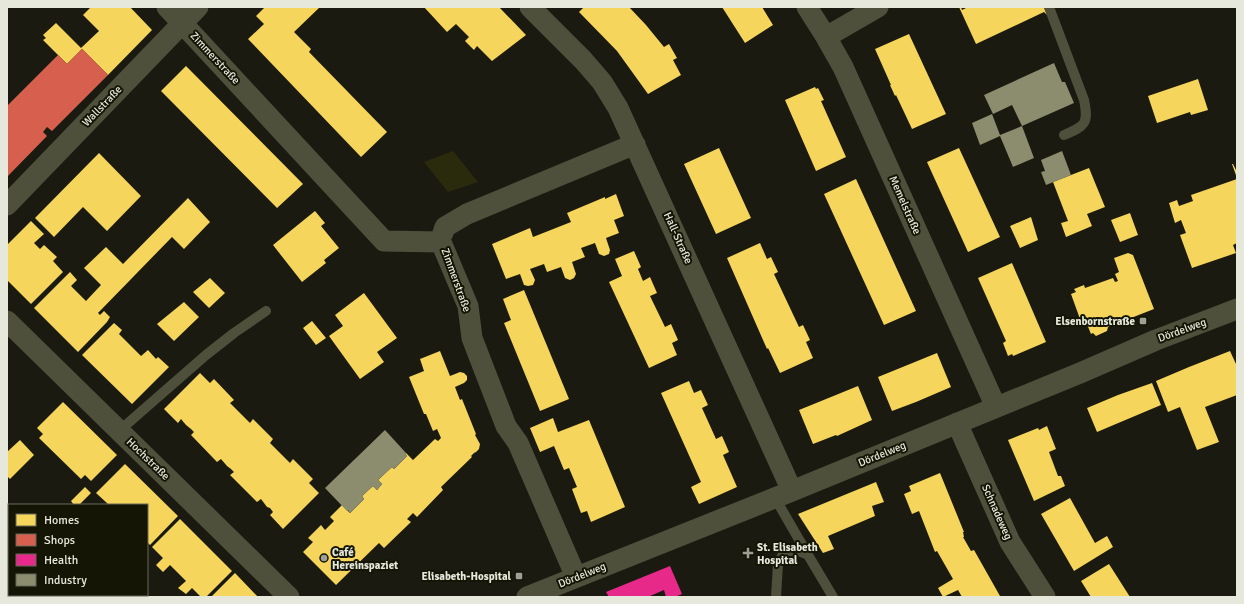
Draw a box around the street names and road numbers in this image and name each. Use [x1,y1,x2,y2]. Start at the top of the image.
street label: Zimmerstraße [187,29,243,87]
street label: Wallstraße [79,83,125,129]
street label: Memelstraße [886,174,924,236]
street label: Hall-Straße [661,210,695,266]
street label: Zimmerstraße [438,246,474,314]
street label: Dördelweg [1156,315,1208,345]
street label: Hochstraße [124,435,172,483]
street label: Dördelweg [856,438,908,469]
street label: Schnadeweg [979,482,1015,542]
street label: Dördelweg [556,559,608,590]

